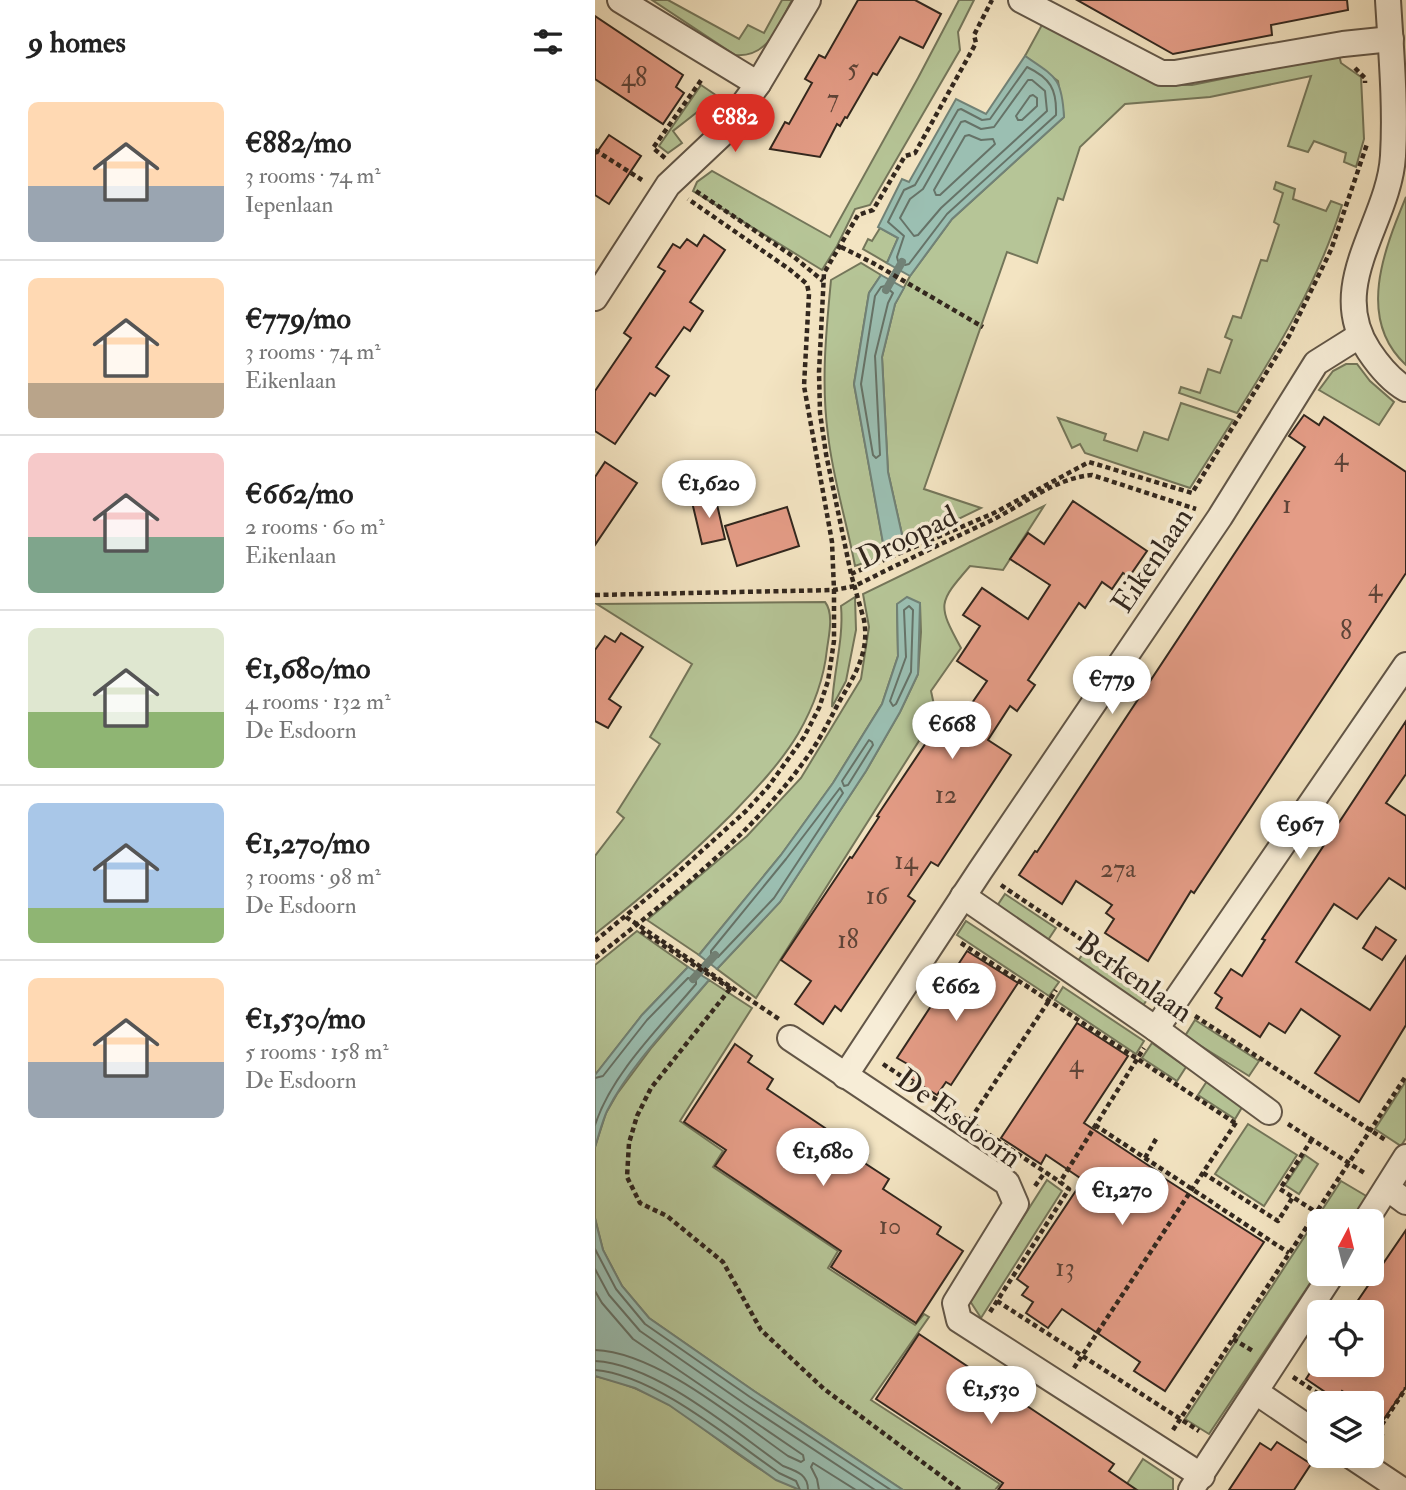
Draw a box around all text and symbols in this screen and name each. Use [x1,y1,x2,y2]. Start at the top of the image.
icon: filters [529,23,567,61]
text: 9 homes [28,24,126,61]
house number: 5 [847,53,859,85]
house number: 48 [621,62,647,94]
house number: 7 [827,83,839,115]
pin: €882 [694,94,776,154]
text: €882 [712,102,758,131]
text: €882/mo [245,124,351,161]
icon: home [84,130,168,214]
text: 3 rooms · 74 m² [245,161,381,190]
text: Iepenlaan [245,190,333,219]
text: €779/mo [245,300,351,337]
icon: home [84,306,168,390]
text: 3 rooms · 74 m² [245,337,381,366]
text: Eikenlaan [245,366,336,395]
house number: 4 [1334,441,1349,473]
pin: €1,620 [652,461,766,520]
text: €1,620 [678,468,740,497]
text: €662/mo [245,475,353,512]
icon: home [84,481,168,565]
house number: 1 [1282,489,1292,521]
street label: Droopad [851,497,963,577]
street label: Eikenlaan [1104,500,1201,620]
text: 2 rooms · 60 m² [245,512,385,541]
text: Eikenlaan [245,541,336,570]
house number: 4 [1368,572,1383,604]
house number: 8 [1340,615,1352,647]
text: €1,680/mo [245,650,370,687]
icon: home [84,656,168,740]
pin: €779 [1071,656,1153,716]
text: €779 [1089,664,1135,693]
text: 4 rooms · 132 m² [245,687,391,716]
pin: €668 [911,702,993,761]
text: €668 [928,709,976,738]
text: De Esdoorn [245,716,357,745]
house number: 12 [935,779,957,811]
pin: €967 [1259,802,1341,861]
text: €967 [1276,809,1324,838]
text: €1,270/mo [245,825,370,862]
icon: home [84,831,168,915]
house number: 14 [894,845,919,877]
house number: 27a [1100,853,1136,885]
text: 3 rooms · 98 m² [245,862,381,891]
house number: 16 [866,880,890,912]
text: De Esdoorn [245,891,357,920]
house number: 18 [837,924,859,956]
street label: Berkenlaan [1070,924,1200,1031]
pin: €662 [915,964,997,1023]
text: €662 [932,971,980,1000]
text: €1,530/mo [245,1000,365,1037]
icon: home [84,1006,168,1090]
text: 5 rooms · 158 m² [245,1037,389,1066]
house number: 4 [1069,1048,1084,1080]
street label: De Esdoorn [889,1061,1028,1176]
text: De Esdoorn [245,1066,357,1095]
pin: €1,680 [766,1128,880,1188]
text: €1,680 [792,1136,854,1165]
pin: €1,270 [1065,1168,1179,1227]
text: €1,270 [1091,1175,1153,1204]
north arrow [1307,1209,1384,1286]
map controls [1307,1209,1384,1468]
house number: 10 [879,1210,901,1242]
house number: 13 [1055,1252,1075,1284]
button: locate [1307,1300,1384,1377]
pin: €1,530 [934,1366,1048,1426]
text: €1,530 [962,1374,1020,1403]
button: layers [1307,1391,1384,1468]

